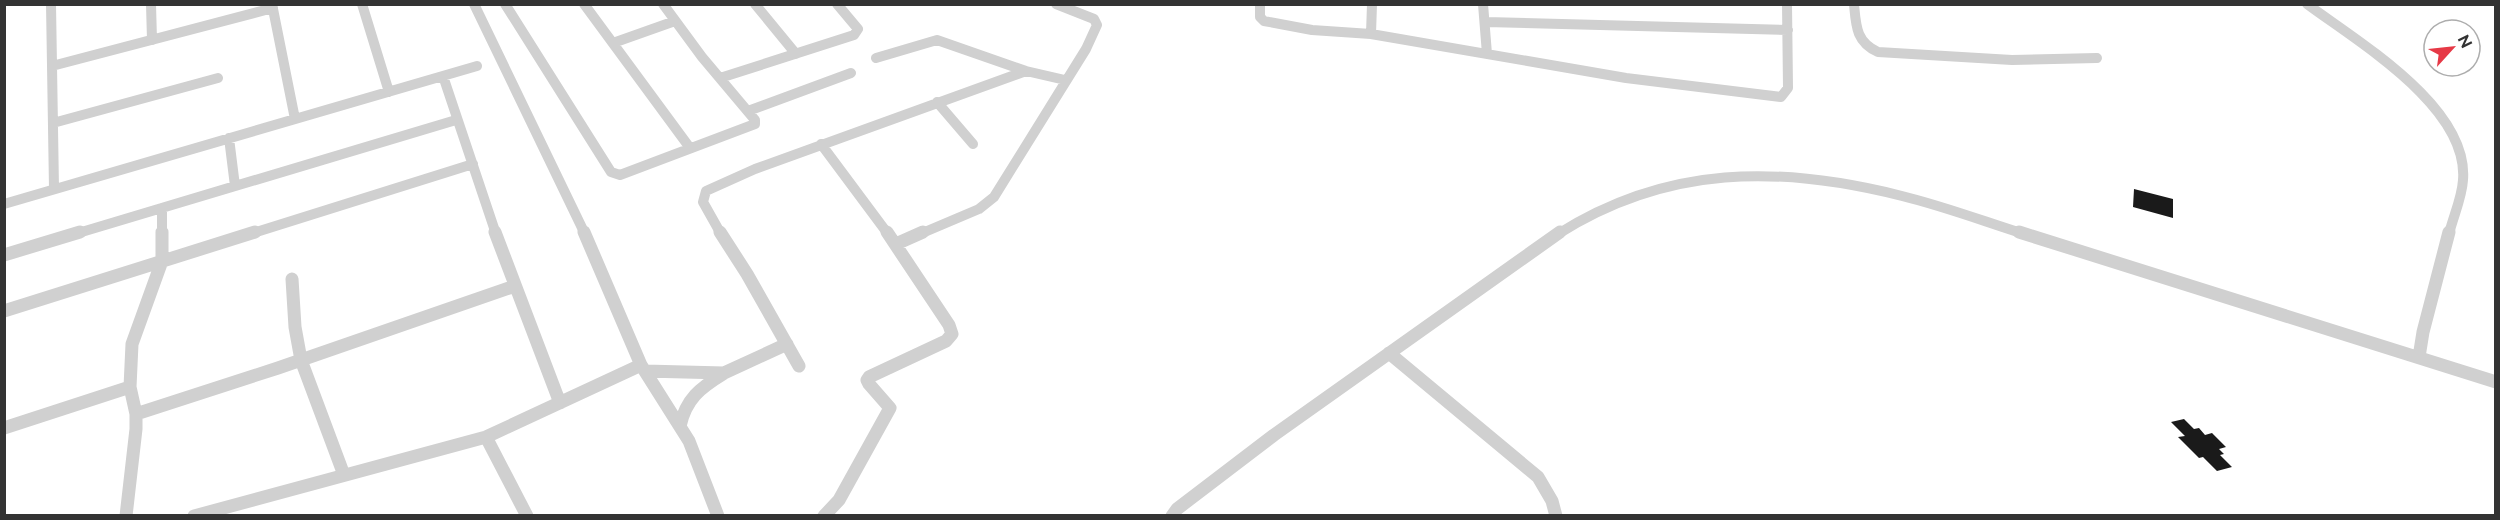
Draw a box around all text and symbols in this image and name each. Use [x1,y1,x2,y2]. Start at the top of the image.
north arrow [2422,18,2482,78]
text: N [2454,32,2476,51]

